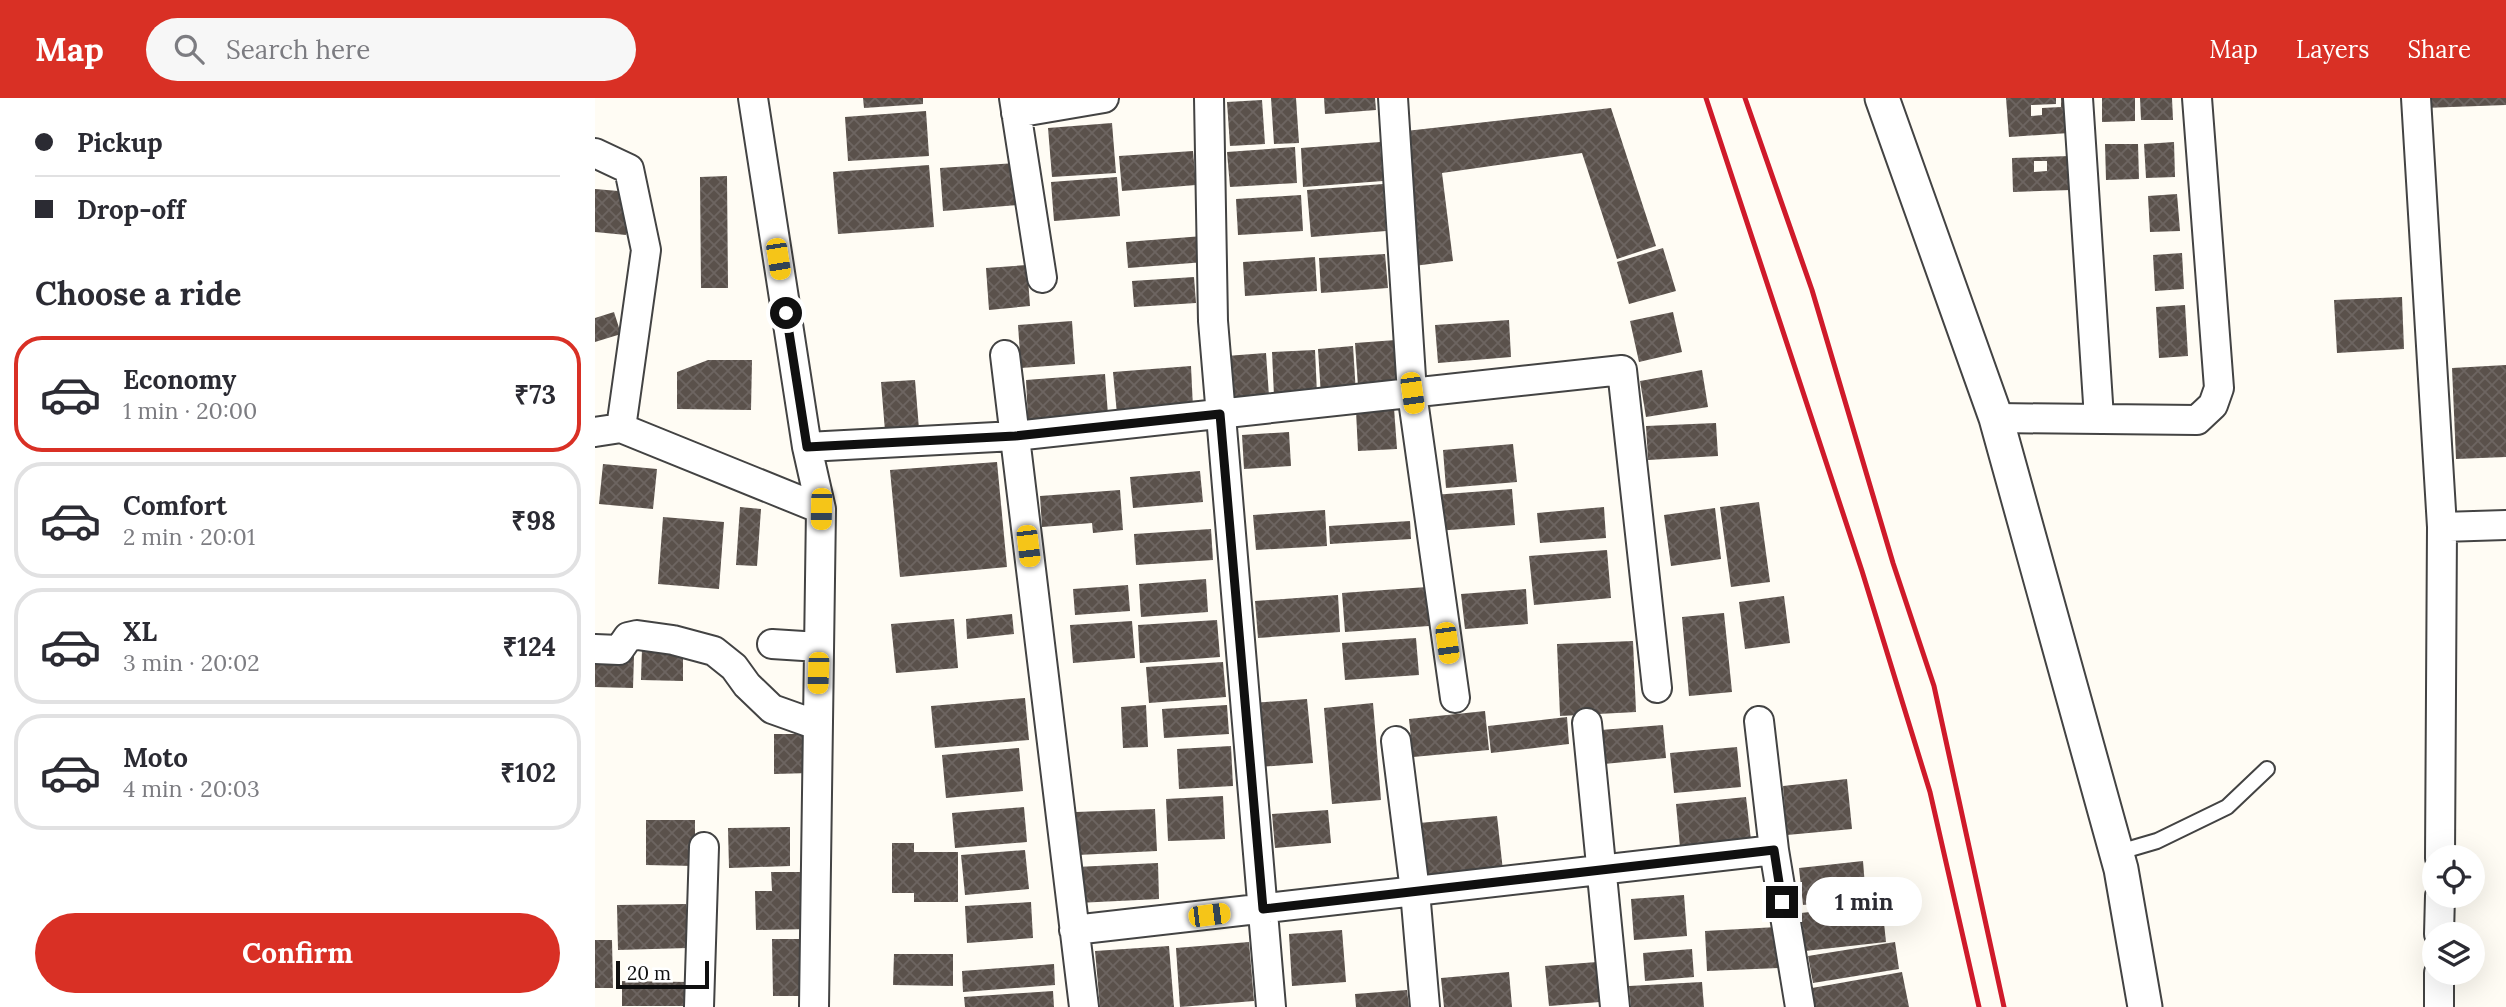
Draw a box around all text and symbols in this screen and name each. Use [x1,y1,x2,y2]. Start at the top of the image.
search box [146,18,636,81]
text: Map [35,28,104,70]
icon: search [170,30,208,68]
text: Search here [226,33,370,66]
text: Map [2209,34,2258,65]
text: Layers [2296,34,2369,65]
text: Share [2407,34,2471,65]
text: Pickup [77,126,163,159]
text: Drop-off [77,193,185,226]
car [765,237,792,281]
text: Choose a ride [35,273,242,314]
route start [770,297,802,329]
icon: car [39,363,102,426]
text: Economy [123,363,236,396]
car [1399,371,1426,415]
text: ₹73 [514,378,556,411]
text: 1 min · 20:00 [123,396,257,425]
car [811,488,832,530]
icon: car [39,489,102,552]
text: Comfort [123,489,227,522]
text: ₹98 [511,504,556,537]
text: 2 min · 20:01 [123,522,255,551]
car [1016,524,1041,568]
icon: car [39,615,102,678]
text: XL [123,615,157,648]
car [1434,621,1461,665]
text: ₹124 [502,630,556,663]
text: 3 min · 20:02 [123,648,260,677]
car [807,652,830,694]
icon: car [39,741,102,804]
text: Moto [123,741,188,774]
text: ₹102 [500,756,556,789]
text: 4 min · 20:03 [123,774,260,803]
map controls [2422,845,2485,985]
button: locate [2422,845,2485,908]
callout: 1 min [1807,878,1922,926]
route end [1766,886,1798,918]
text: 1 min [1835,887,1893,916]
car [1187,902,1232,928]
button: Confirm [35,913,560,993]
button: layers [2422,922,2485,985]
scale bar [616,958,709,990]
text: 20 m [627,961,671,985]

